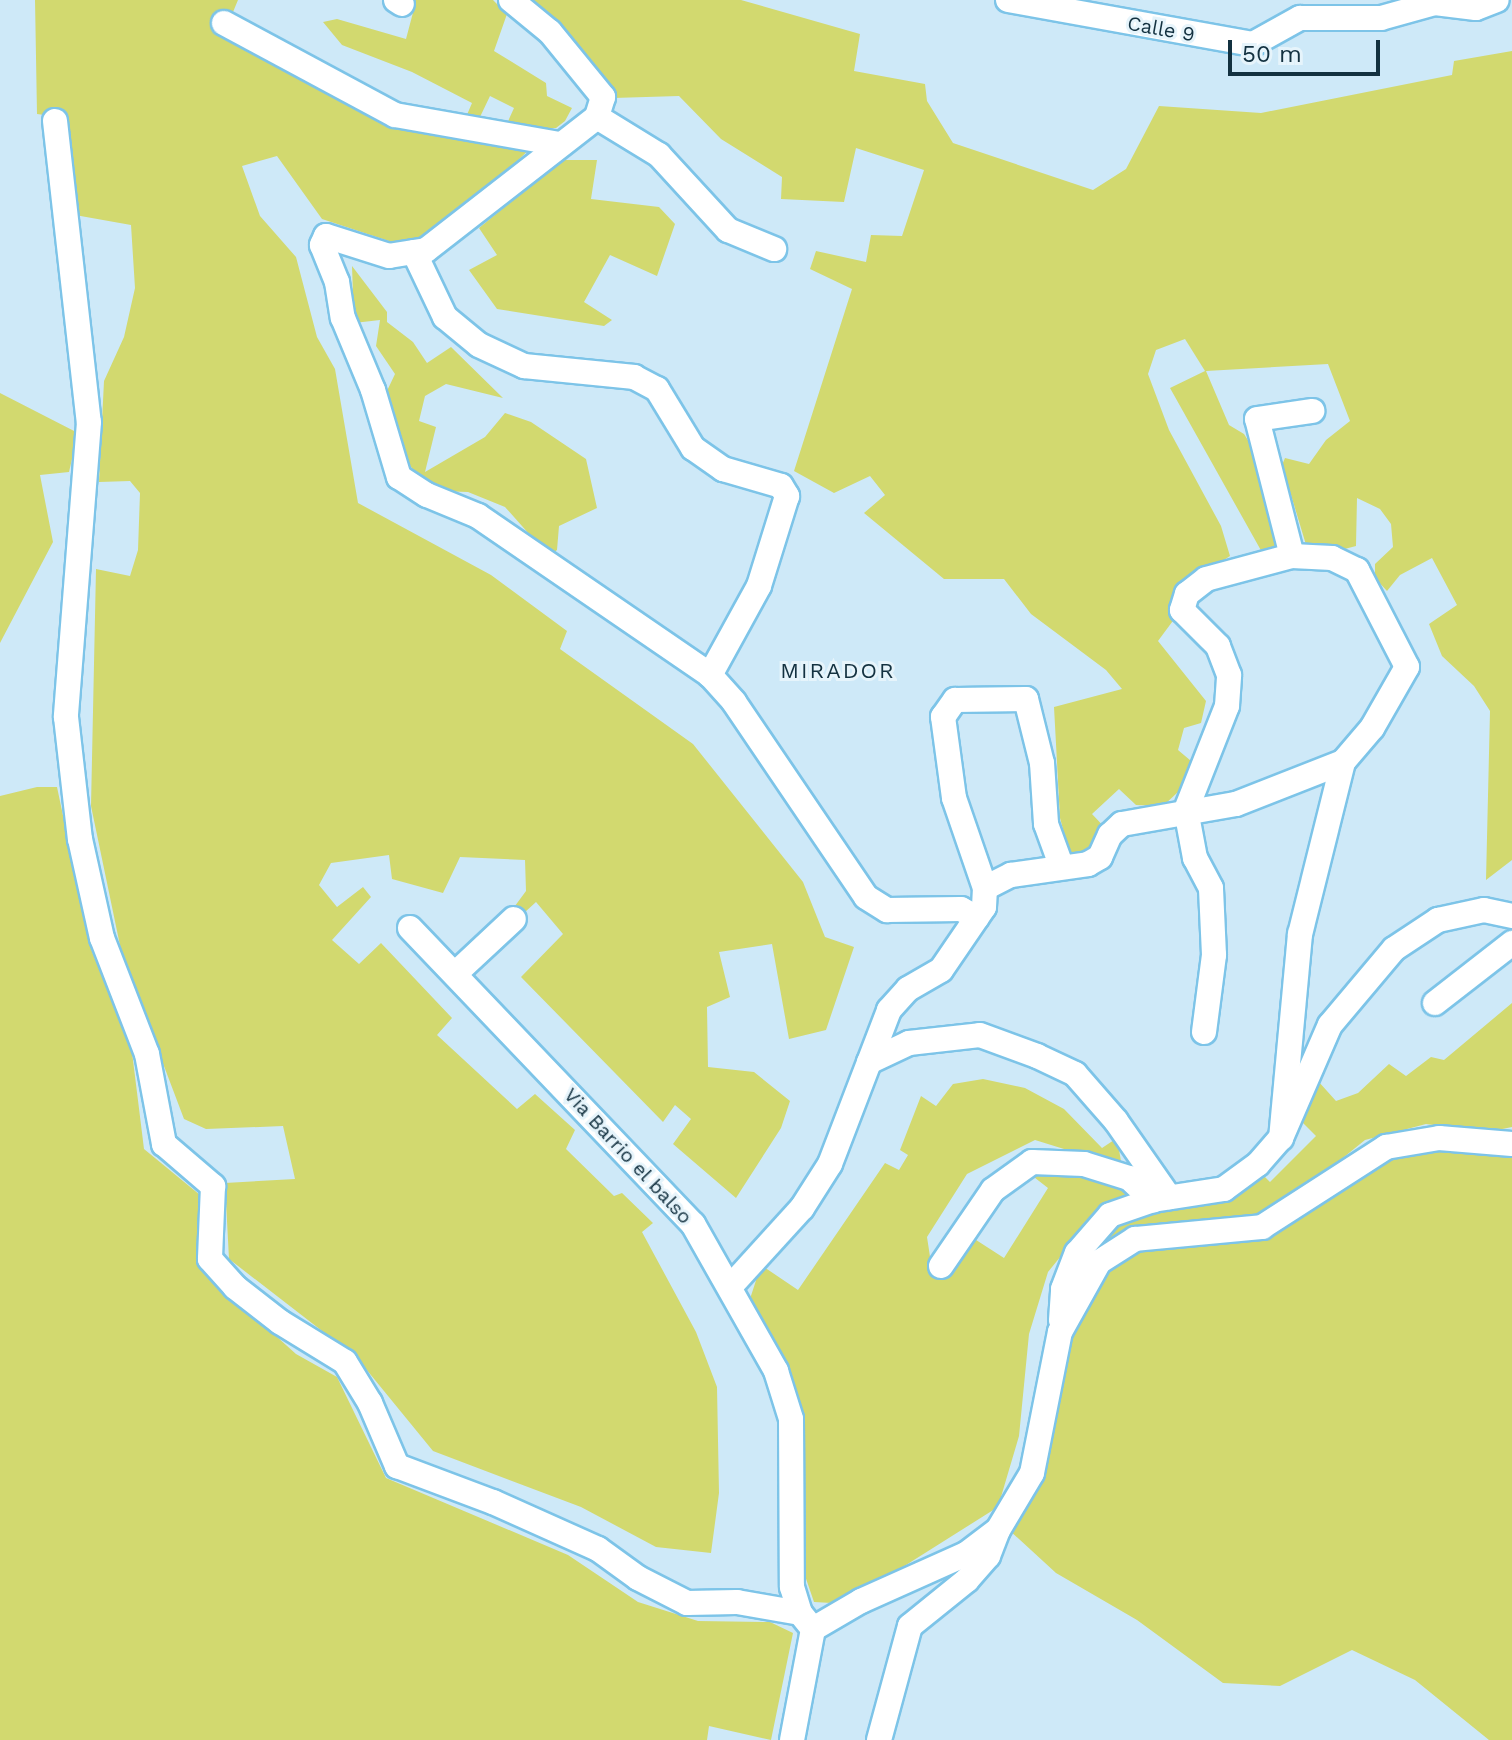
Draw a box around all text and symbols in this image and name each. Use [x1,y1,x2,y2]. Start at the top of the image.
street label: Calle 9 [1125,11,1197,47]
scale bar [1232,24,1384,74]
text: 50 m [1242,40,1302,68]
district label: MIRADOR [780,658,896,684]
street label: Via Barrio el balso [558,1083,698,1229]

